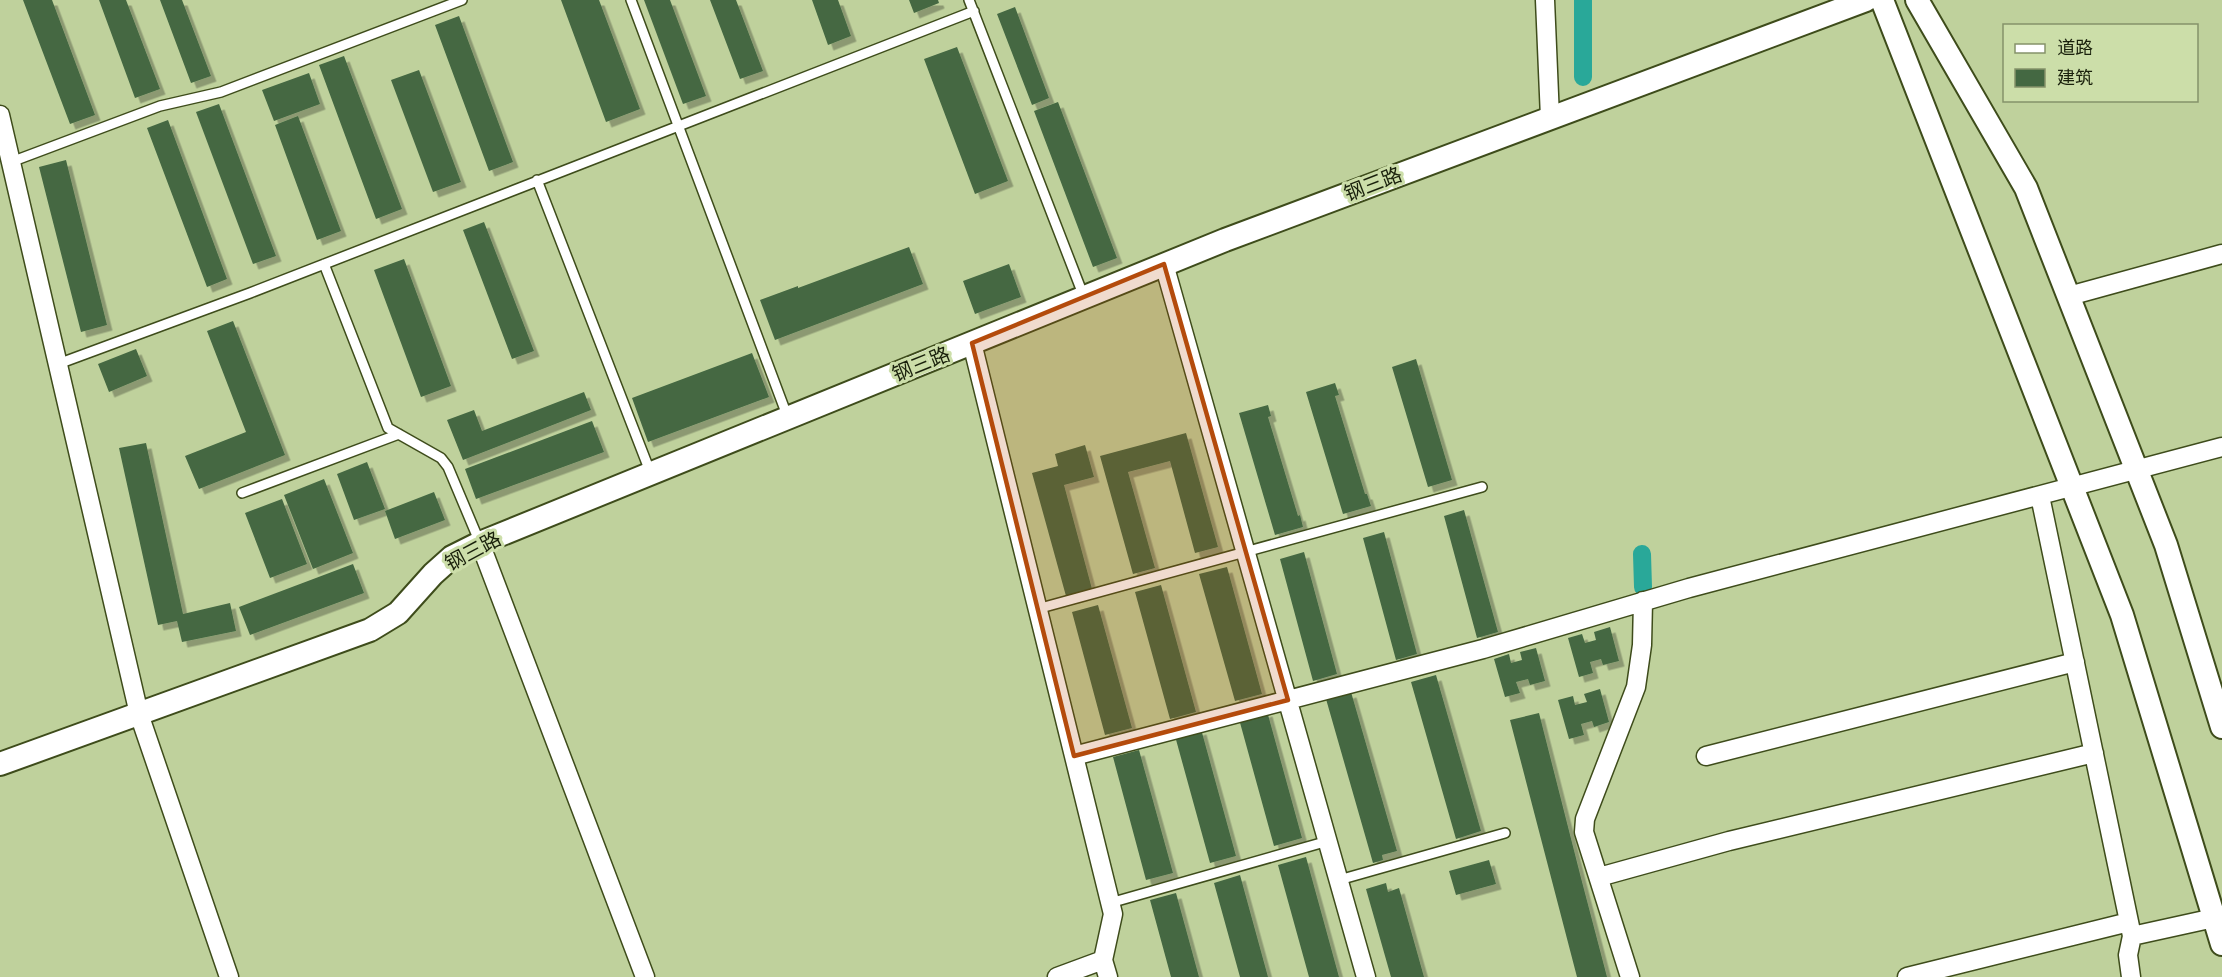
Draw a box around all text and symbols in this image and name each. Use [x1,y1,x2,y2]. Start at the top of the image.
legend [2003,24,2198,102]
text: 道路 [2057,37,2093,58]
text: 建筑 [2057,67,2093,88]
street label: 钢三路 [1341,162,1405,206]
street label: 钢三路 [889,342,953,386]
street label: 钢三路 [441,526,505,576]

